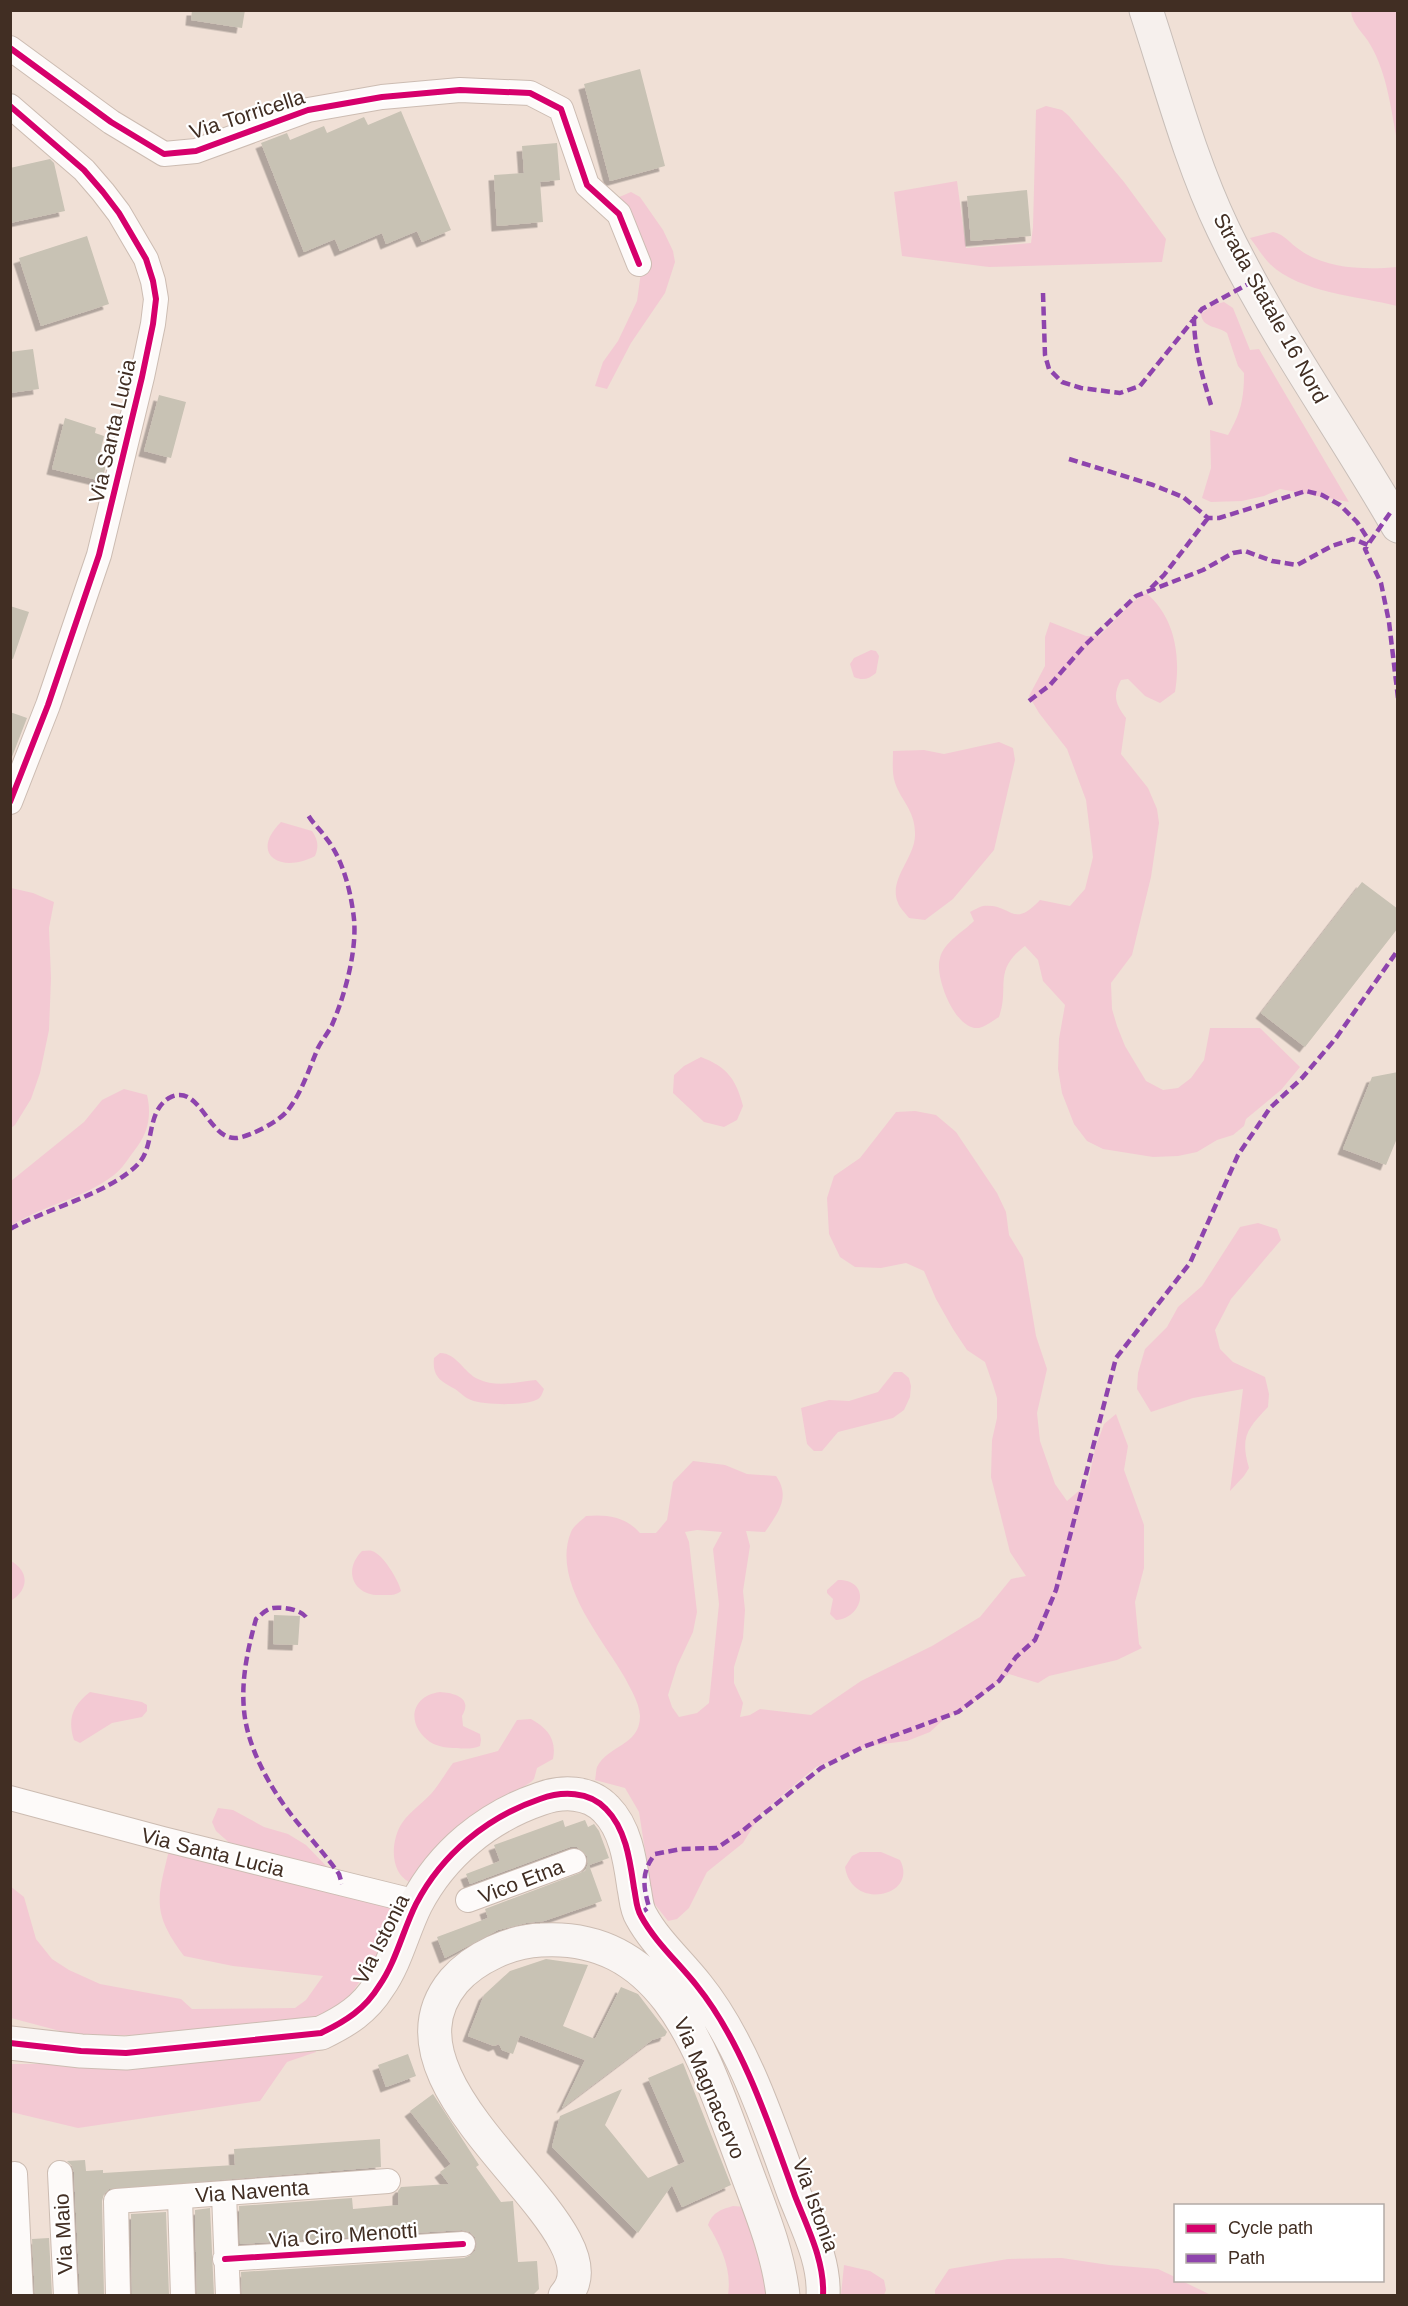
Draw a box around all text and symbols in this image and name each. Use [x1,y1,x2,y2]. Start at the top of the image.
street label: Via Torricella [187,85,308,143]
street label: Strada Statale 16 Nord [1209,209,1333,407]
street label: Via Santa Lucia [84,357,140,505]
street label: Via Santa Lucia [139,1823,287,1881]
street label: Vico Etna [475,1854,567,1908]
street label: Via Istonia [349,1890,414,1988]
street label: Via Magnacervo [670,2014,750,2162]
street label: Via Istonia [788,2155,844,2255]
street label: Via Naventa [194,2176,310,2206]
street label: Via Maio [49,2193,77,2275]
legend [1174,2204,1384,2282]
street label: Via Ciro Menotti [268,2218,418,2252]
text: Cycle path [1228,2218,1313,2238]
text: Path [1228,2248,1265,2268]

